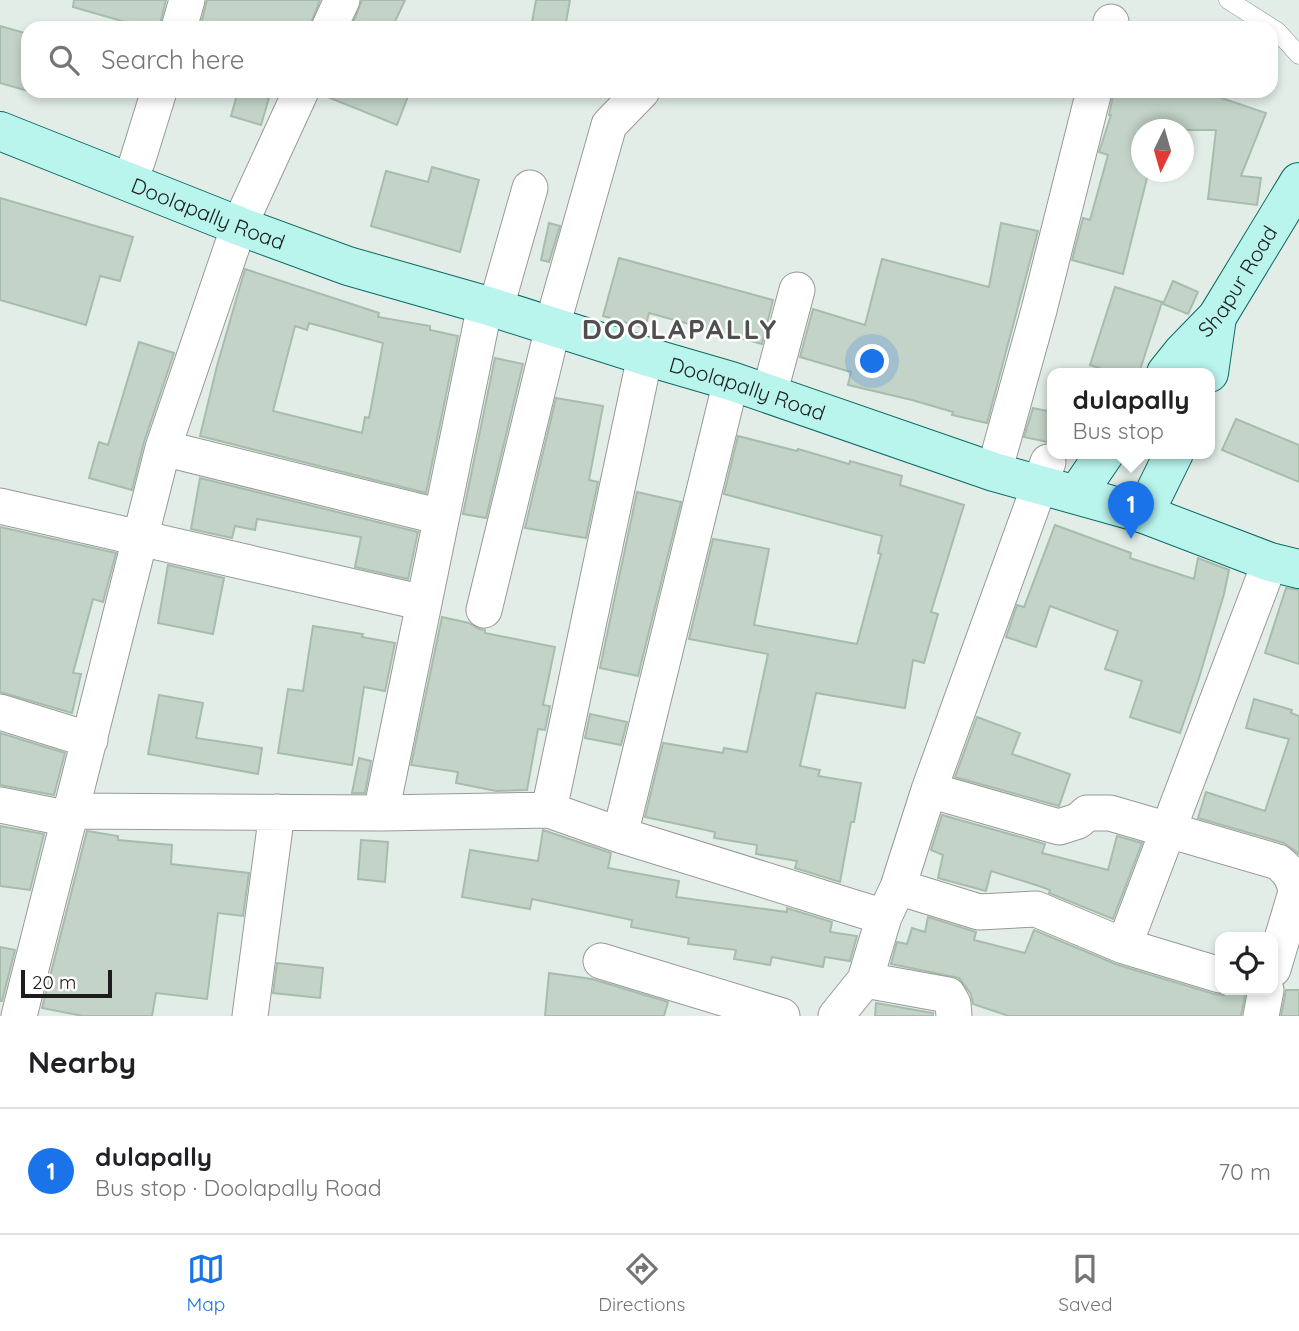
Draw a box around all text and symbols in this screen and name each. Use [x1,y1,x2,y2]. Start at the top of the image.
search box [21,21,1278,98]
icon: search [45,41,83,79]
text: Search here [101,43,245,76]
north arrow [1131,119,1194,182]
street label: Doolapally Road [128,172,289,255]
street label: Shapur Road [1192,221,1282,342]
district label: DOOLAPALLY [582,311,778,346]
your location [855,344,889,378]
street label: Doolapally Road [666,351,829,426]
popup [1047,368,1215,459]
text: dulapally [1073,383,1189,416]
text: Bus stop [1073,416,1164,445]
pin: 1 [1108,481,1154,539]
map controls [1215,932,1278,995]
button: locate [1215,932,1278,995]
scale bar [21,967,112,999]
text: 20 m [32,970,76,994]
text: Nearby [28,1043,136,1081]
text: dulapally [95,1140,212,1173]
text: 1 [47,1157,55,1186]
text: 70 m [1218,1157,1271,1186]
text: Bus stop · Doolapally Road [95,1173,382,1202]
tab: Map [187,1250,225,1316]
tab: Directions [598,1250,685,1316]
tab: Saved [1058,1250,1113,1316]

